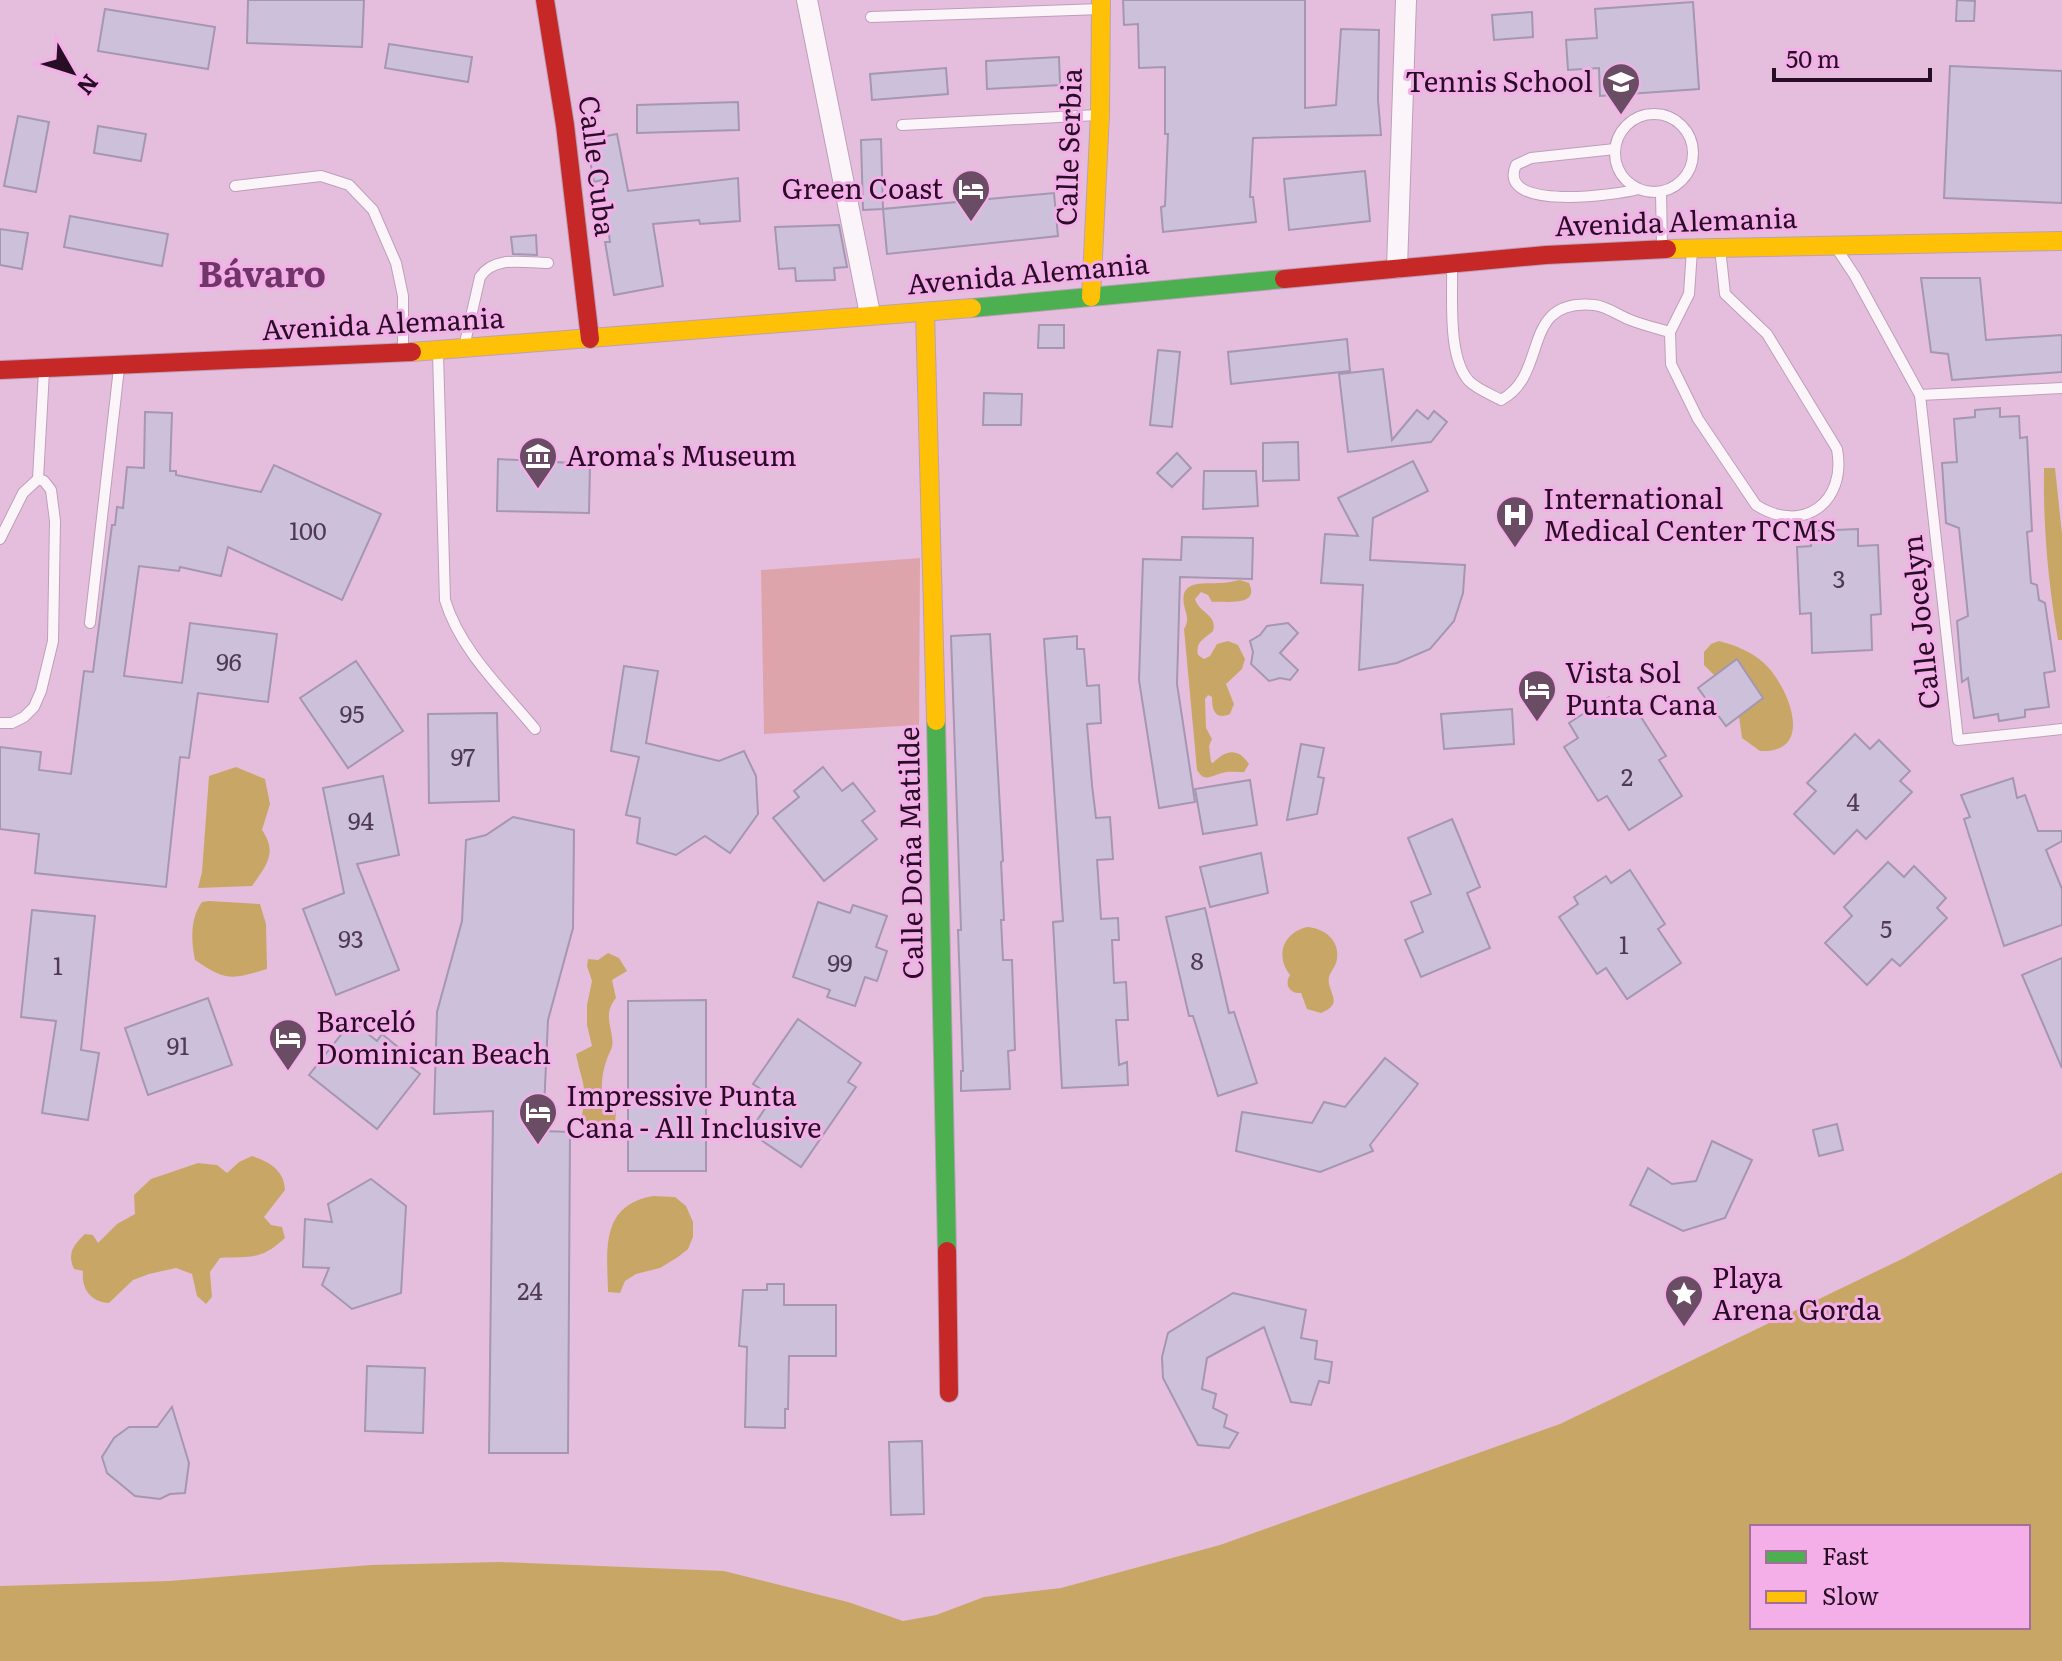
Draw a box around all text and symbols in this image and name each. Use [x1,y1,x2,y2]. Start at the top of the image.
north arrow [32,32,112,112]
scale bar [1774,32,1930,82]
text: 50 m [1786,40,1840,75]
place label: Tennis School [1405,59,1593,101]
school or university icon: Tennis School [1600,61,1642,116]
street label: Calle Serbia [1043,67,1091,227]
text: N [70,68,107,103]
street label: Calle Cuba [570,93,628,239]
place label: Green Coast [782,166,944,208]
hotel icon: Green Coast [950,168,992,223]
street label: Avenida Alemania [1554,195,1798,245]
street label: Avenida Alemania [905,241,1151,304]
district label: Bávaro [198,245,326,298]
street label: Avenida Alemania [261,295,505,349]
place label: Aroma's Museum [566,433,797,475]
museum icon: Aroma's Museum [517,435,559,490]
place label: International Medical Center TCMS [1543,476,1836,550]
hospital icon: International Medical Center TCMS [1494,494,1536,549]
house number: 100 [289,512,327,547]
street label: Calle Jocelyn [1889,533,1949,711]
house number: 3 [1832,560,1846,595]
house number: 96 [216,643,242,678]
place label: Vista Sol Punta Cana [1565,650,1717,724]
hotel icon: Vista Sol Punta Cana [1516,668,1558,723]
house number: 95 [340,695,364,730]
street label: Calle Doña Matilde [886,726,932,980]
house number: 97 [451,738,475,773]
house number: 2 [1621,758,1633,793]
house number: 4 [1846,783,1860,818]
house number: 94 [348,802,374,837]
house number: 5 [1880,910,1892,945]
house number: 93 [338,920,364,955]
house number: 1 [1619,926,1629,961]
house number: 8 [1190,942,1204,977]
house number: 99 [827,944,853,979]
house number: 1 [53,947,63,982]
place label: Barceló Dominican Beach [316,999,551,1073]
hotel icon: Barceló Dominican Beach [267,1017,309,1072]
house number: 91 [167,1027,189,1062]
place label: Impressive Punta Cana - All Inclusive [566,1073,822,1147]
hotel icon: Impressive Punta Cana - All Inclusive [517,1091,559,1146]
place label: Playa Arena Gorda [1712,1255,1881,1329]
house number: 24 [517,1272,543,1307]
place icon: Playa Arena Gorda [1663,1273,1705,1328]
legend [1750,1525,2030,1629]
text: Fast [1822,1537,1869,1572]
text: Slow [1822,1577,1879,1612]

